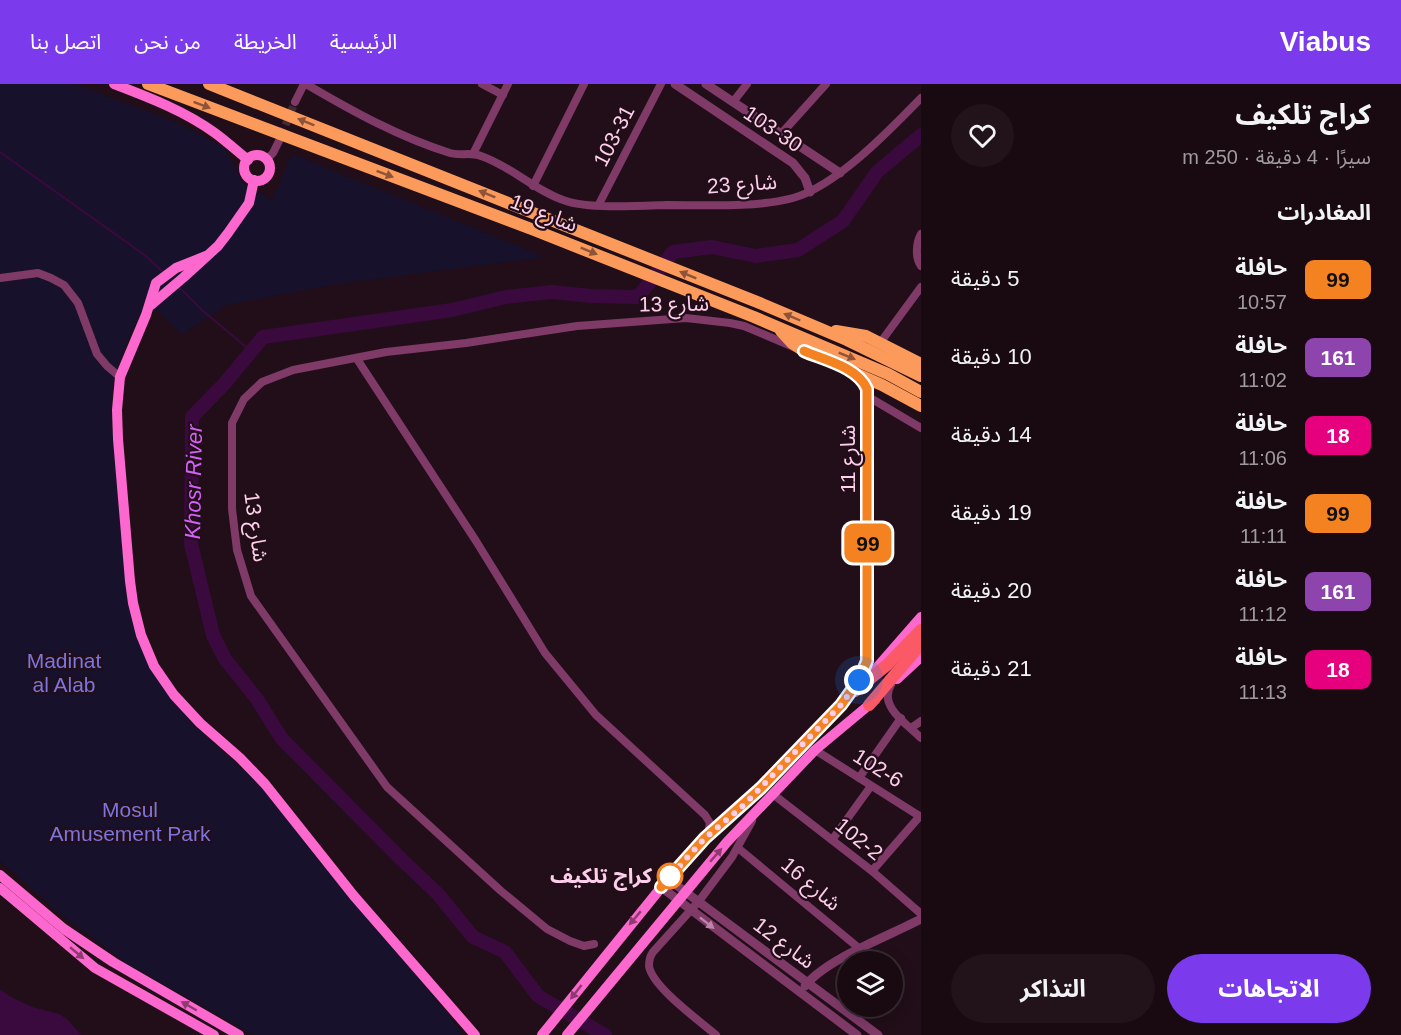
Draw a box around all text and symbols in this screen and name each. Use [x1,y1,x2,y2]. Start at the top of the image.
text: Viabus [1280,26,1371,57]
text: اتصل بنا [30,30,101,53]
text: من نحن [134,30,201,53]
text: الخريطة [234,30,297,53]
text: الرئيسية [330,30,397,53]
text: كراج تلكيف [1235,99,1371,130]
one-way arrow [194,100,212,110]
street label: 103-31 [588,101,639,170]
street label: 103-30 [740,101,807,156]
button: heart [951,104,1014,167]
one-way arrow [297,117,315,126]
text: سيرًا · 4 دقيقة · 250 m [1182,146,1371,168]
one-way arrow [376,169,394,179]
street label: شارع 23 [706,170,778,201]
one-way arrow [478,189,496,199]
street label: شارع 19 [506,189,581,240]
text: المغادرات [1277,200,1371,225]
one-way arrow [580,247,598,257]
text: حافلة [1235,255,1287,280]
text: 5 دقيقة [951,266,1019,291]
text: 99 [1326,268,1350,291]
one-way arrow [679,269,697,279]
street label: شارع 13 [639,291,709,320]
text: 10:57 [1237,291,1287,313]
one-way arrow [783,312,800,321]
text: حافلة [1235,333,1287,358]
text: 10 دقيقة [951,344,1032,369]
text: 161 [1320,346,1356,369]
one-way arrow [838,351,856,361]
text: 11:02 [1238,369,1287,391]
text: حافلة [1235,411,1287,436]
text: 14 دقيقة [951,422,1032,447]
water label: Khosr River [180,423,207,540]
text: 18 [1326,424,1350,447]
street label: شارع 11 [836,425,863,493]
text: 11:06 [1238,447,1287,469]
text: حافلة [1235,489,1287,514]
street label: شارع 13 [236,491,273,564]
text: 19 دقيقة [951,500,1032,525]
text: 99 [1326,502,1350,525]
line badge: 99 [841,524,895,562]
text: 11:11 [1240,525,1287,547]
text: 99 [856,532,880,555]
text: حافلة [1235,567,1287,592]
text: 20 دقيقة [951,578,1032,603]
text: 161 [1320,580,1356,603]
text: 11:12 [1238,603,1287,625]
text: حافلة [1235,645,1287,670]
park label: Madinat al Alab [27,649,102,696]
text: 21 دقيقة [951,656,1032,681]
text: 18 [1326,658,1350,681]
your location [844,665,874,695]
text: 11:13 [1238,681,1287,703]
street label: 102-6 [849,744,907,792]
park label: Mosul Amusement Park [49,798,211,845]
street label: 102-2 [831,813,887,864]
one-way arrow [709,848,722,863]
street label: شارع 16 [774,852,846,918]
marker: كراج تلكيف [657,863,683,889]
place label: كراج تلكيف [550,864,652,891]
one-way arrow [629,910,642,926]
street label: شارع 12 [747,912,819,976]
one-way arrow [700,916,715,928]
one-way arrow [69,946,85,959]
map controls [837,951,903,1017]
button: layers [837,951,903,1017]
button: التذاكر [951,954,1155,1023]
button: الاتجاهات [1167,954,1371,1023]
one-way arrow [569,984,582,1000]
one-way arrow [180,1001,197,1011]

